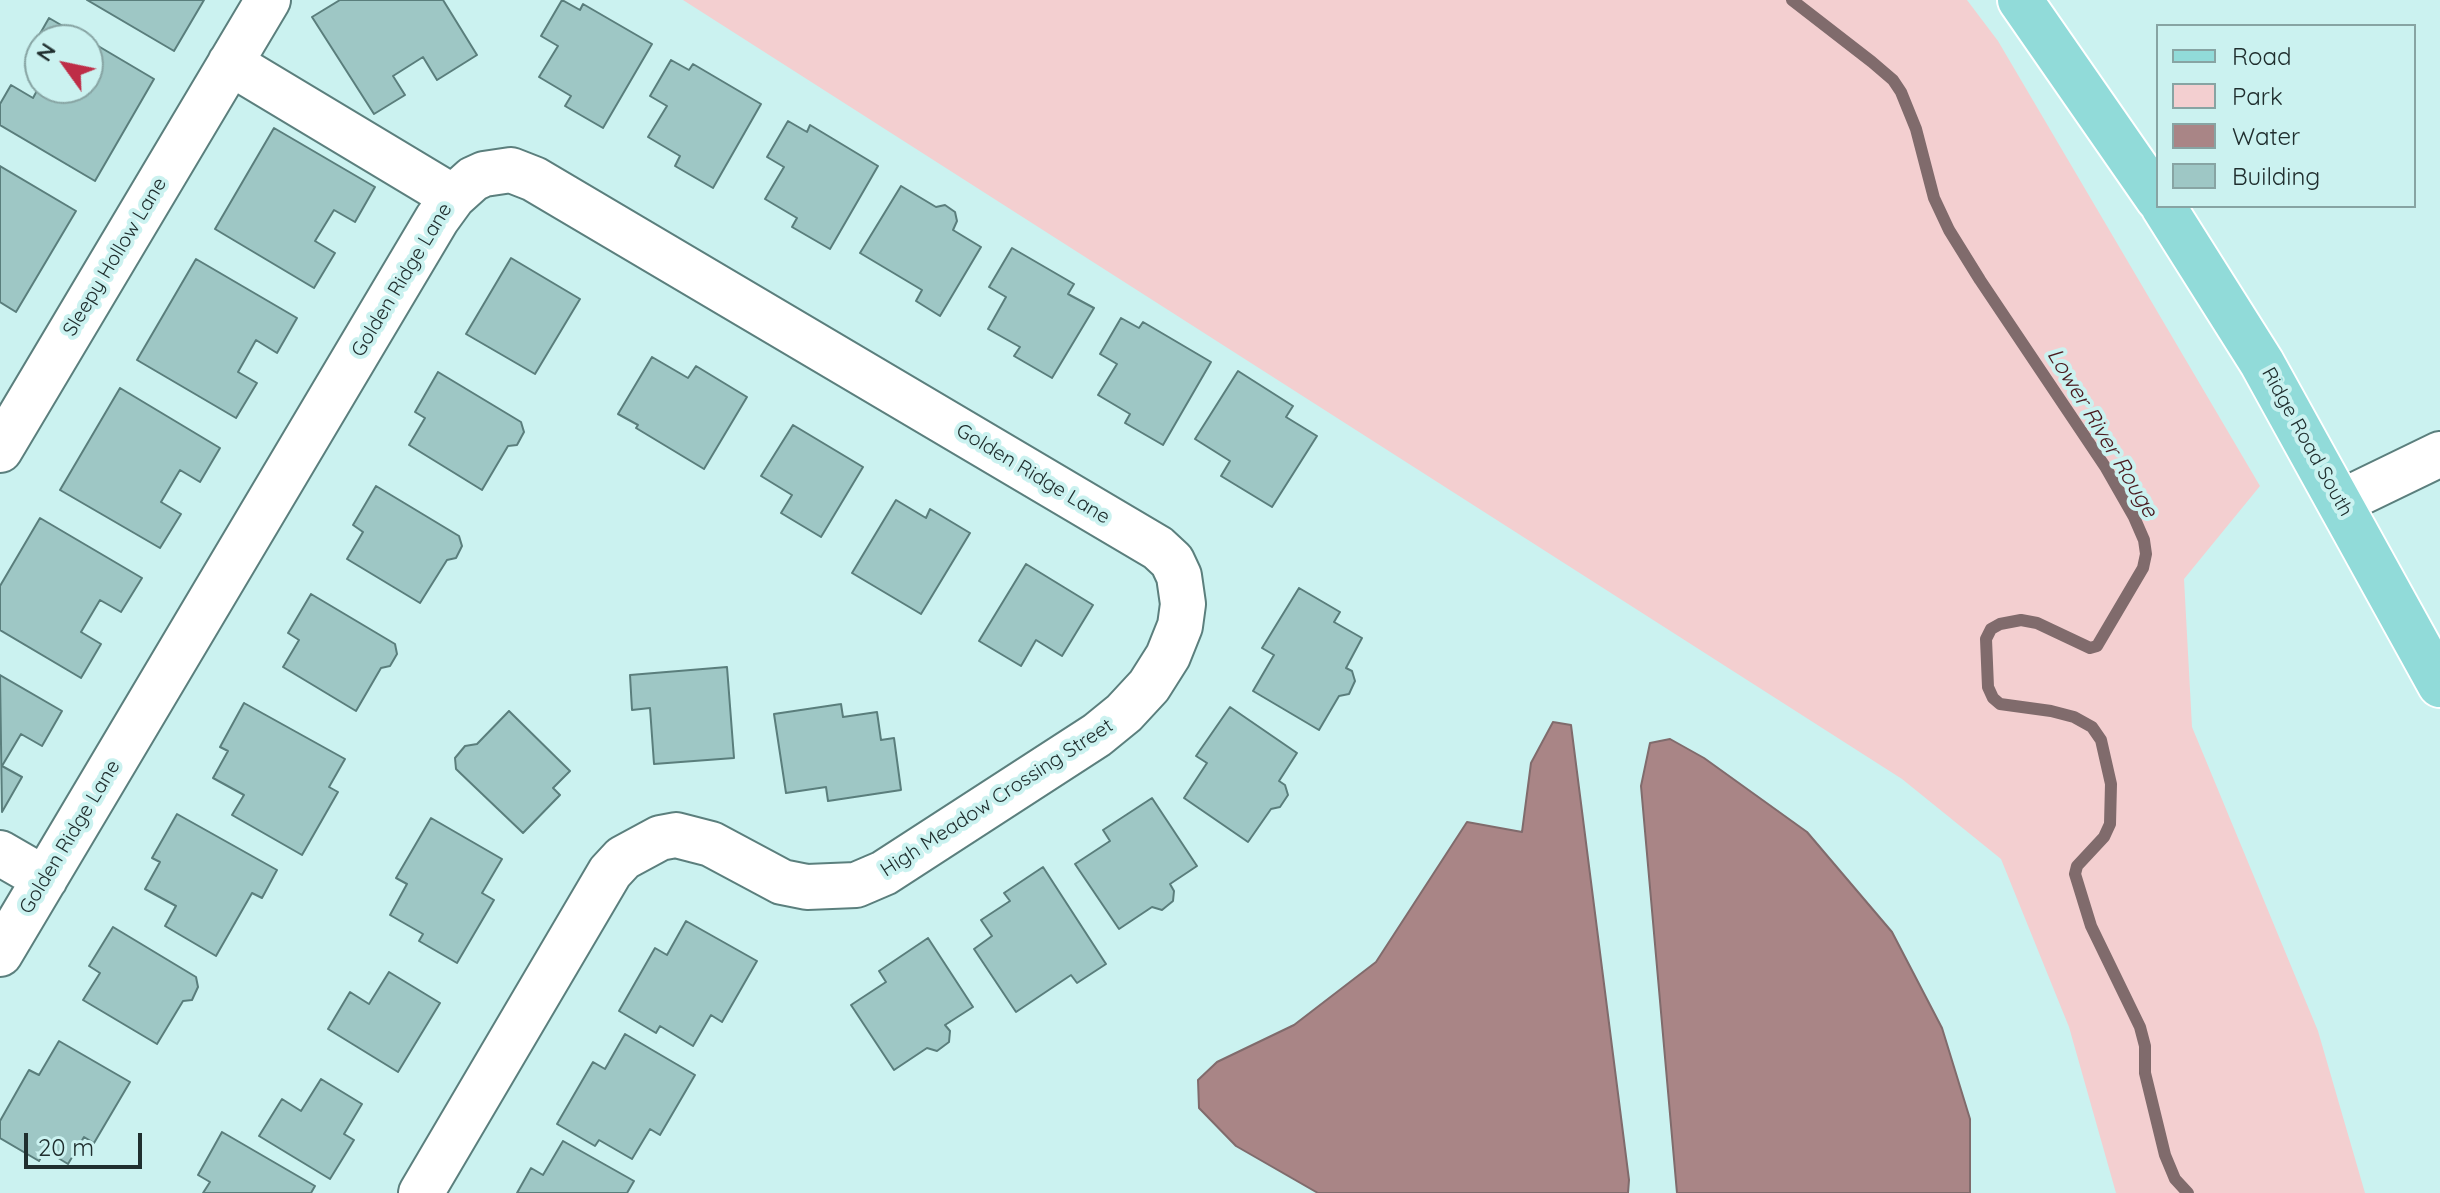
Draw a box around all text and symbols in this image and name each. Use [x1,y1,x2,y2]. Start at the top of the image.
north arrow [24,24,104,104]
legend [2156,24,2416,208]
text: N [29,38,62,66]
text: Road [2232,41,2292,71]
text: Park [2232,81,2283,111]
text: Water [2232,121,2300,151]
text: Building [2232,161,2320,191]
street label: Sleepy Hollow Lane [58,173,172,341]
street label: Golden Ridge Lane [347,199,457,361]
water label: Lower River Rouge [2041,344,2163,522]
street label: Ridge Road South [2256,363,2358,521]
street label: Golden Ridge Lane [952,419,1114,529]
street label: High Meadow Crossing Street [876,714,1118,882]
street label: Golden Ridge Lane [15,756,125,918]
scale bar [28,1117,146,1167]
text: 20 m [38,1132,94,1162]

